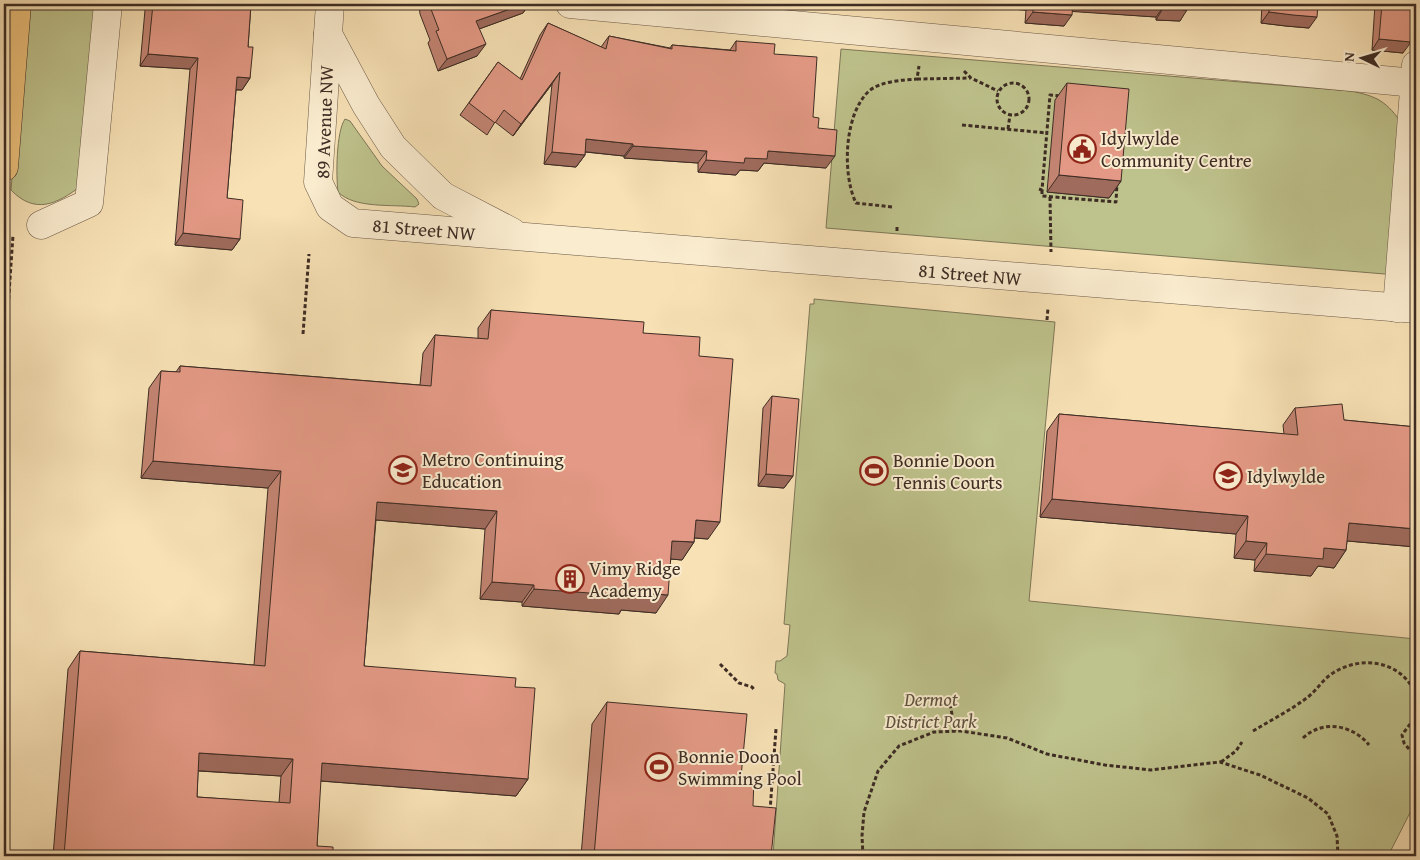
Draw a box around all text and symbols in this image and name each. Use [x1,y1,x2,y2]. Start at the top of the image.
north arrow [1338,32,1388,82]
text: N [1339,51,1359,62]
street label: 89 Avenue NW [308,65,340,179]
place label: Idylwylde Community Centre [1101,124,1252,174]
public building icon: Idylwylde Community Centre [1067,134,1097,164]
street label: 81 Street NW [371,211,477,247]
street label: 81 Street NW [917,256,1023,292]
place label: Metro Continuing Education [422,445,564,495]
place label: Bonnie Doon Tennis Courts [893,446,1003,496]
school or university icon: Metro Continuing Education [388,455,418,485]
sports icon: Bonnie Doon Tennis Courts [859,456,889,486]
school or university icon: Idylwylde [1213,461,1243,491]
place label: Idylwylde [1247,462,1325,490]
place label: Vimy Ridge Academy [589,554,681,604]
building icon: Vimy Ridge Academy [555,564,585,594]
park label: Dermot District Park [884,685,977,735]
place label: Bonnie Doon Swimming Pool [678,742,802,792]
sports icon: Bonnie Doon Swimming Pool [644,752,674,782]

